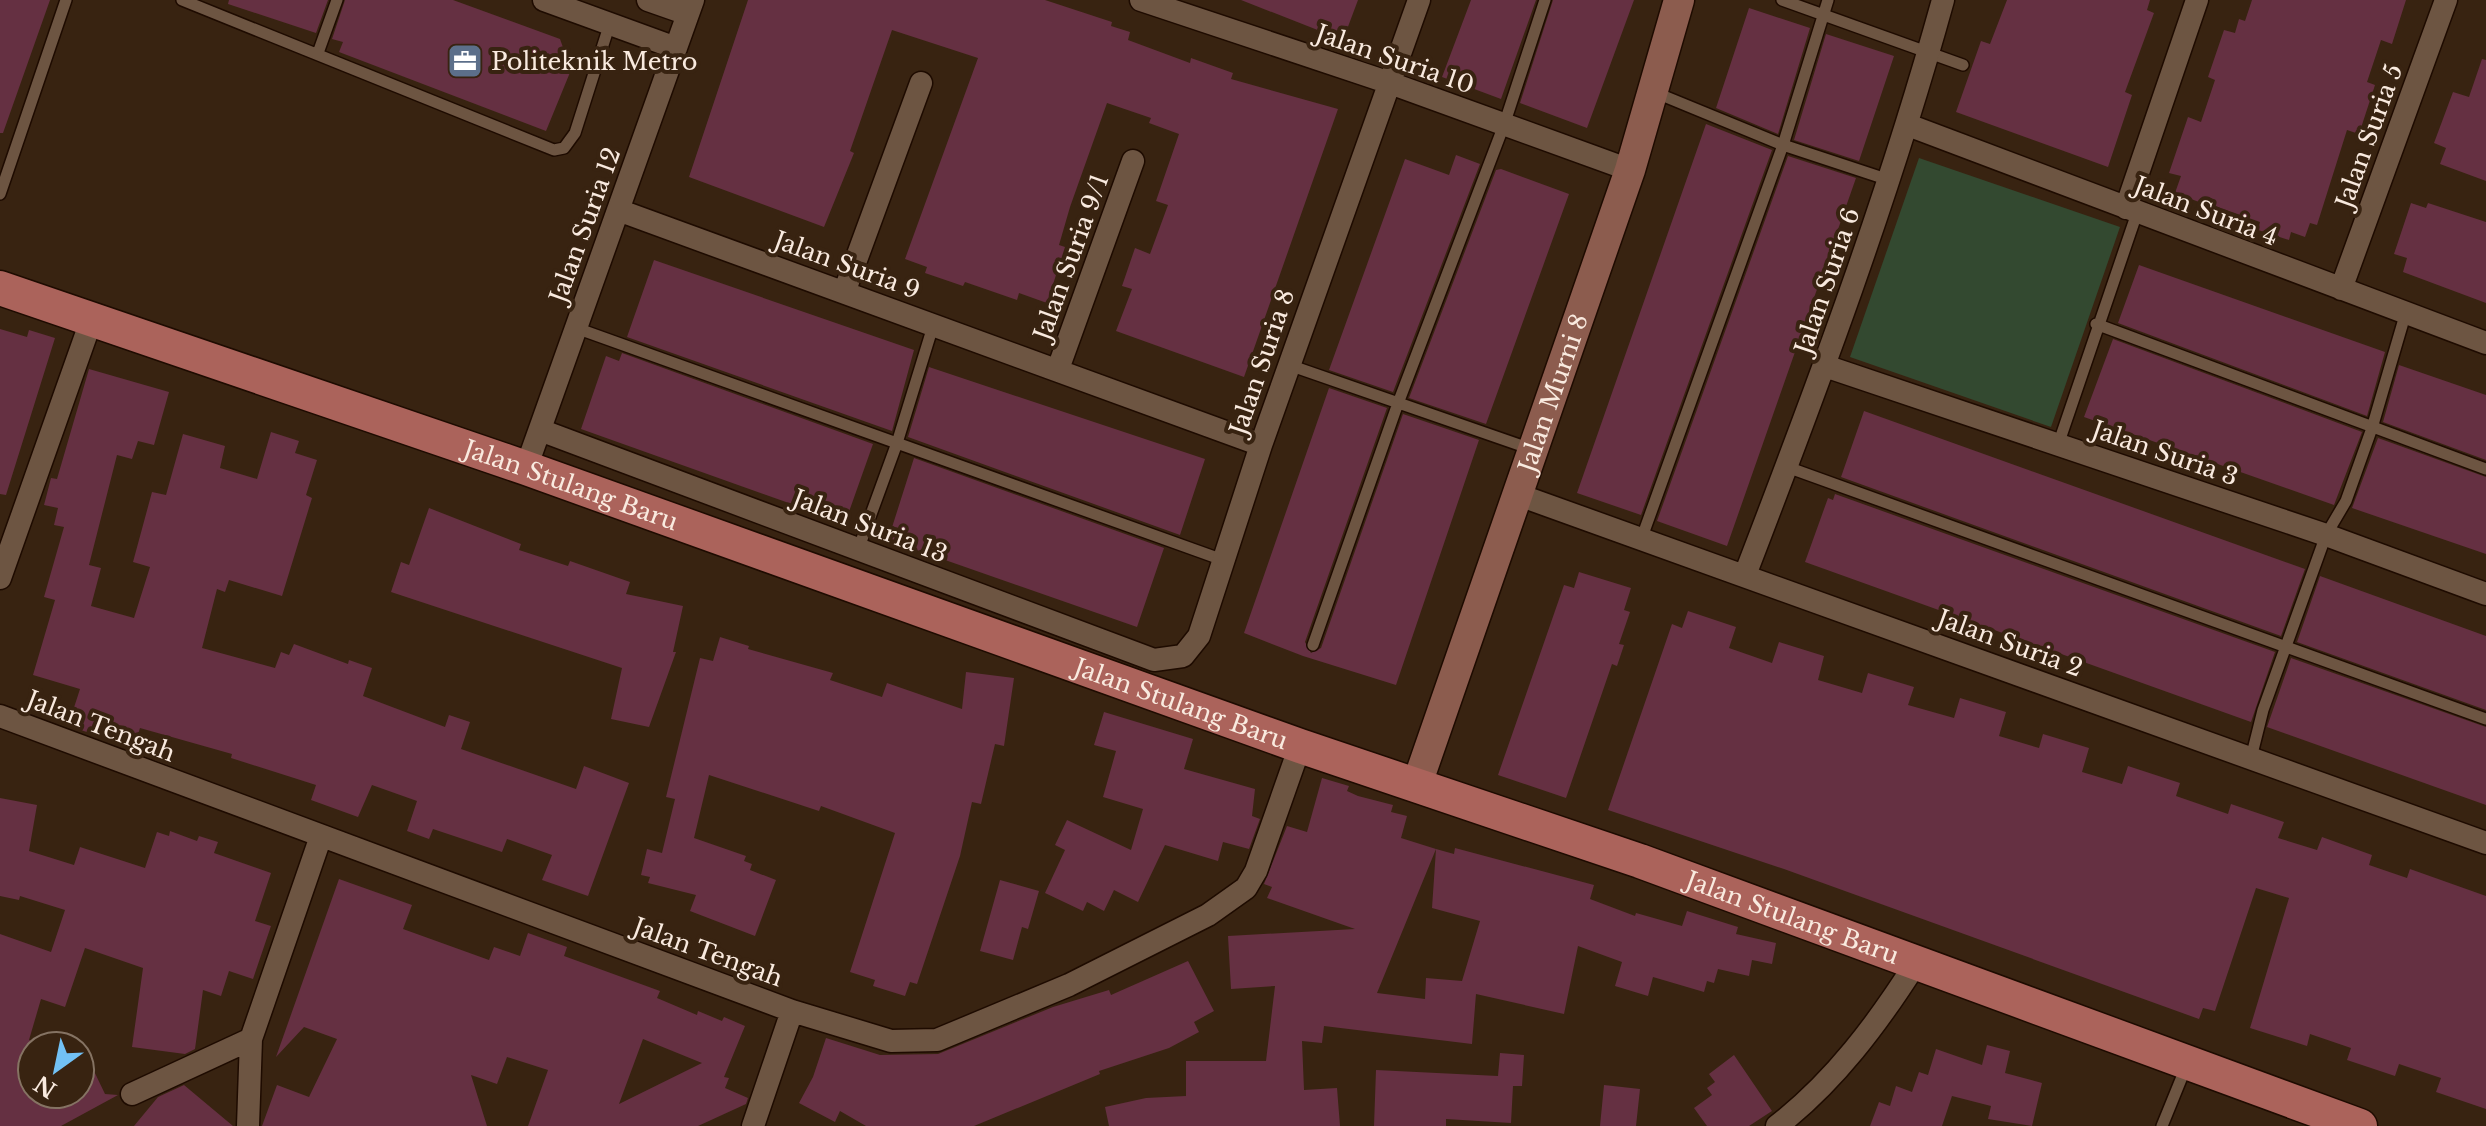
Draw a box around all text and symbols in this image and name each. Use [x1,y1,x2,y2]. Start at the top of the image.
street label: Jalan Suria 10 [1309,17,1478,100]
office icon: Politeknik Metro [446,42,484,80]
place label: Politeknik Metro [491,47,697,76]
street label: Jalan Suria 5 [2328,60,2408,215]
street label: Jalan Suria 12 [542,143,627,309]
street label: Jalan Suria 4 [2127,169,2282,252]
street label: Jalan Suria 9/1 [1026,170,1115,347]
street label: Jalan Suria 6 [1787,204,1866,361]
street label: Jalan Suria 9 [767,224,924,305]
street label: Jalan Suria 8 [1223,285,1300,441]
street label: Jalan Murni 8 [1511,310,1594,479]
street label: Jalan Suria 3 [2085,414,2242,492]
street label: Jalan Stulang Baru [457,432,682,536]
street label: Jalan Suria 13 [786,482,951,569]
street label: Jalan Suria 2 [1931,602,2087,683]
street label: Jalan Stulang Baru [1067,651,1292,755]
street label: Jalan Tengah [20,683,179,768]
street label: Jalan Stulang Baru [1679,864,1903,970]
street label: Jalan Tengah [626,911,787,992]
north arrow [16,1030,96,1110]
text: N [29,1069,61,1103]

